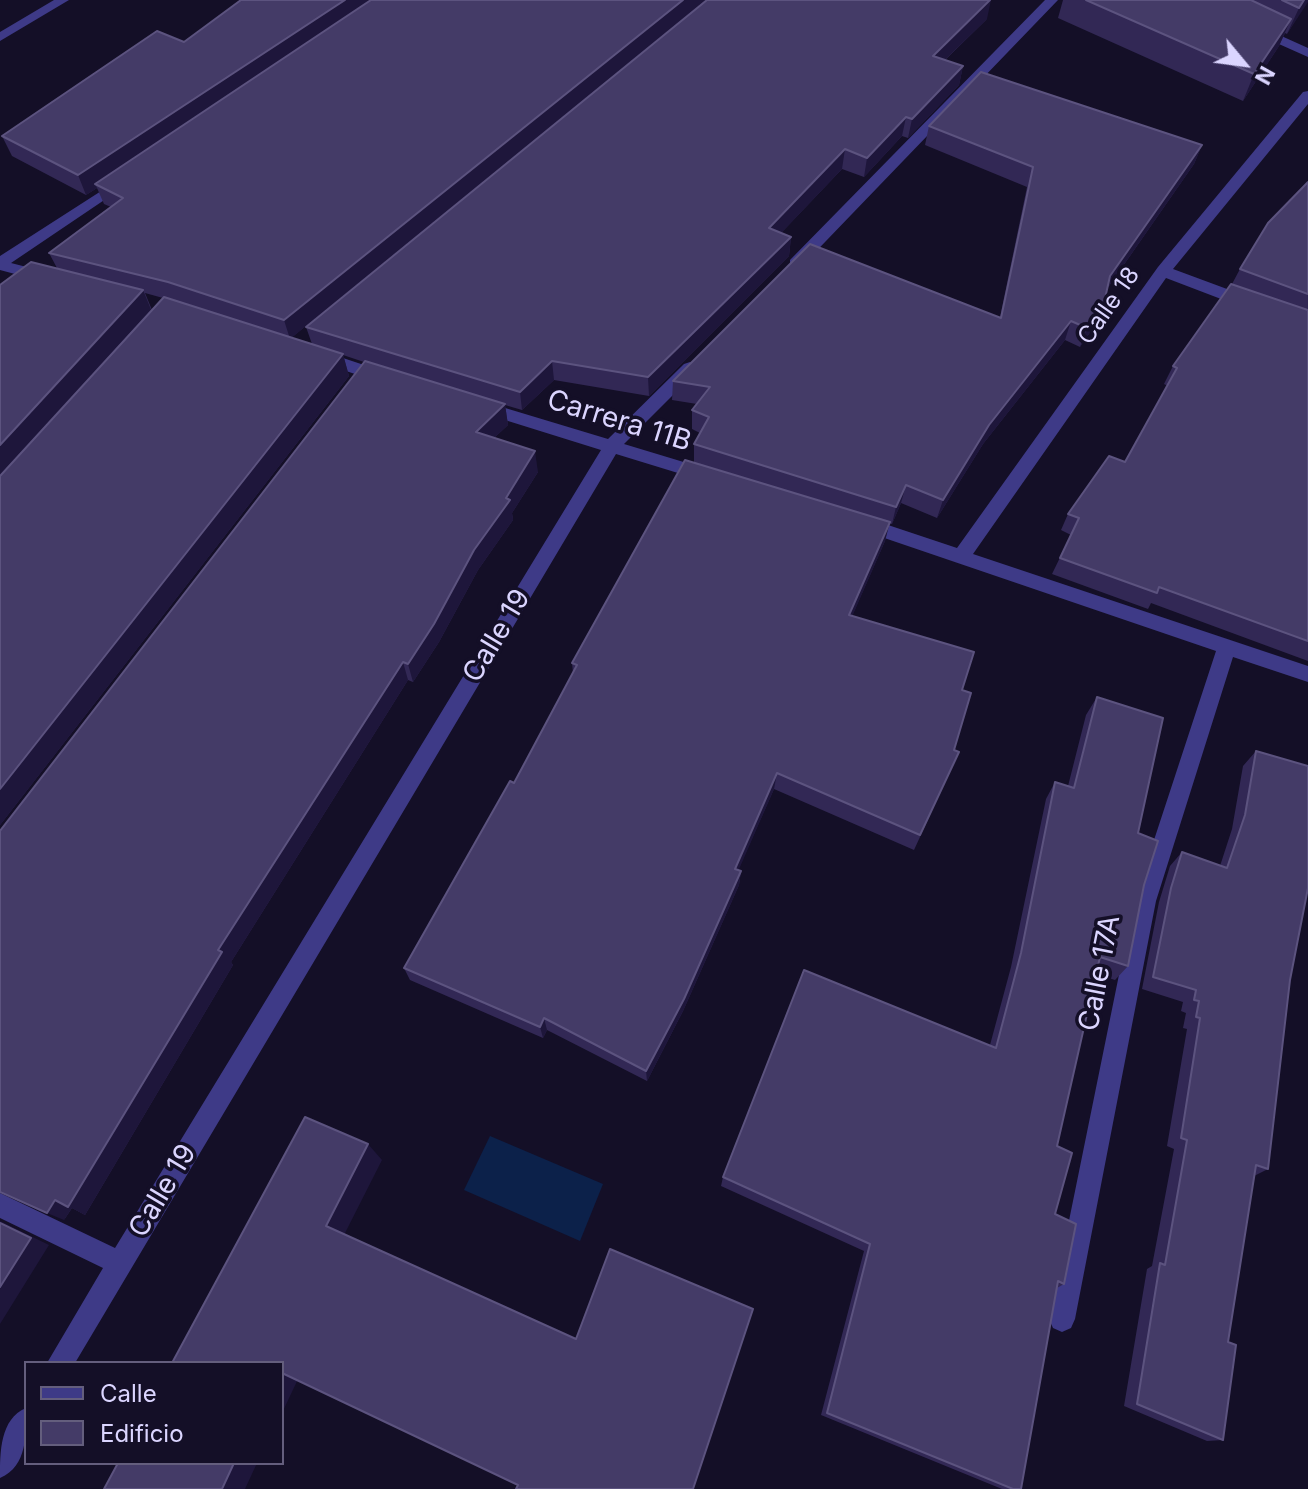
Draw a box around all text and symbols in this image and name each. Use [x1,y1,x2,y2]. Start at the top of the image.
north arrow [1204,24,1284,104]
text: N [1250,62,1280,89]
street label: Calle 18 [1072,262,1146,350]
street label: Carrera 11B [543,383,695,459]
street label: Calle 19 [456,583,538,689]
street label: Calle 17A [1072,912,1128,1034]
street label: Calle 19 [122,1138,204,1244]
legend [24,1361,284,1465]
text: Calle [100,1379,157,1408]
text: Edificio [100,1419,184,1448]

